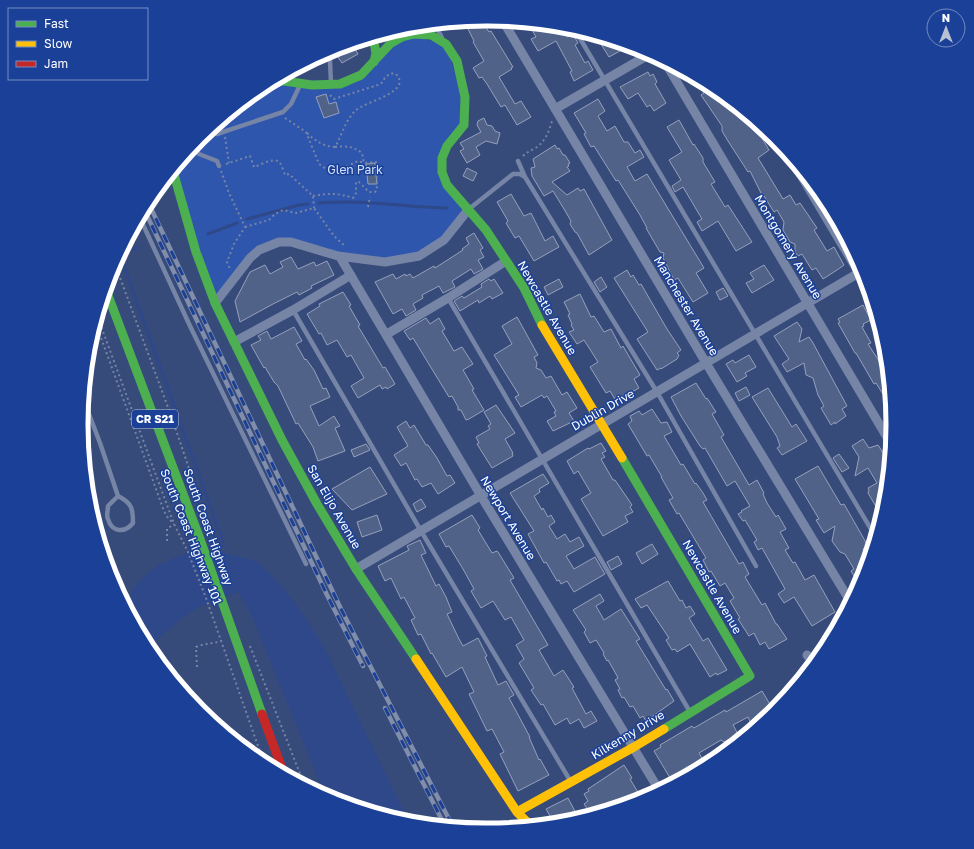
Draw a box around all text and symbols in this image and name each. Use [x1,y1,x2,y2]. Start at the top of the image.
legend [8,8,148,80]
north arrow [926,8,966,48]
text: N [942,11,950,24]
text: Fast [44,16,69,31]
text: Slow [44,36,72,51]
text: Jam [44,56,68,71]
park label: Glen Park [327,162,383,177]
street label: Montgomery Avenue [751,192,825,302]
street label: Manchester Avenue [651,253,722,358]
street label: Newcastle Avenue [514,258,580,357]
street label: Dublin Drive [569,386,637,434]
road number: CR S21 [132,410,178,428]
street label: San Elijo Avenue [304,462,365,552]
street label: South Coast Highway [180,466,237,588]
street label: South Coast Highway 101 [157,467,226,607]
street label: Newport Avenue [477,473,539,562]
street label: Newcastle Avenue [679,537,745,636]
street label: Kilkenny Drive [588,707,667,762]

